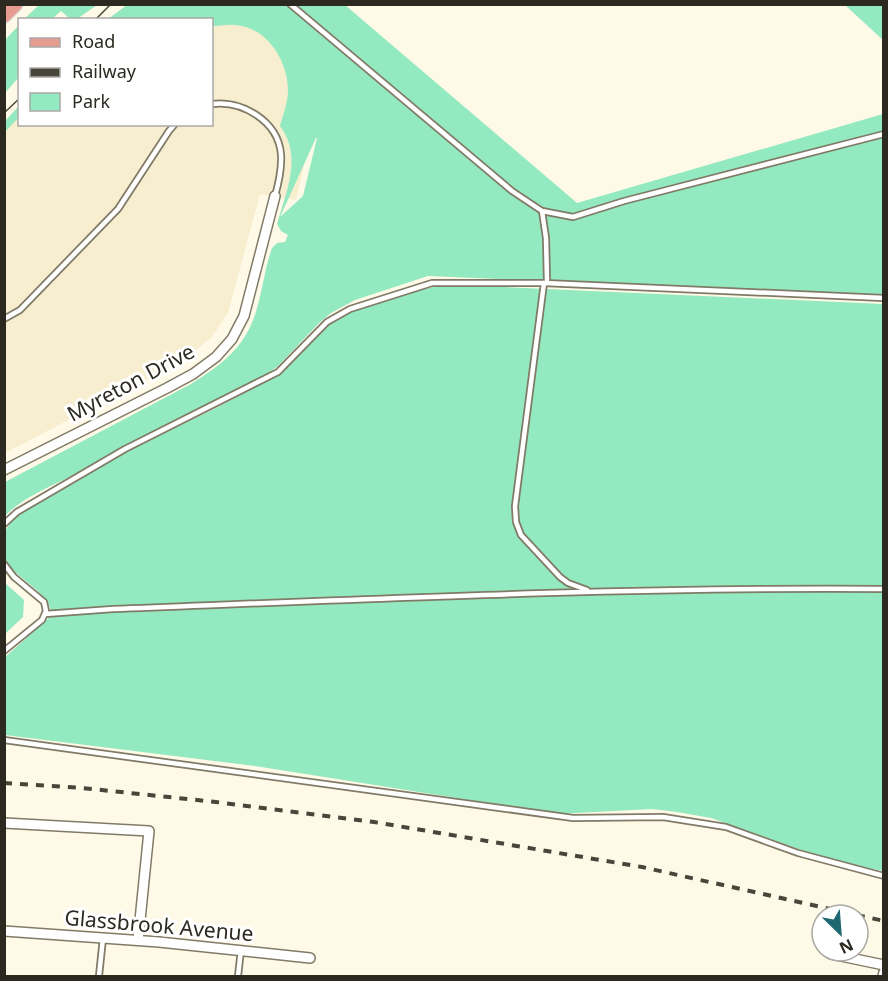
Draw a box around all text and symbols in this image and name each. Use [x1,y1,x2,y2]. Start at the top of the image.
legend [18,18,213,126]
text: Road [72,29,115,53]
text: Railway [72,59,137,83]
text: Park [72,89,110,113]
street label: Myreton Drive [62,337,199,427]
street label: Glassbrook Avenue [63,903,255,947]
north arrow [810,903,870,963]
text: N [836,934,857,959]

